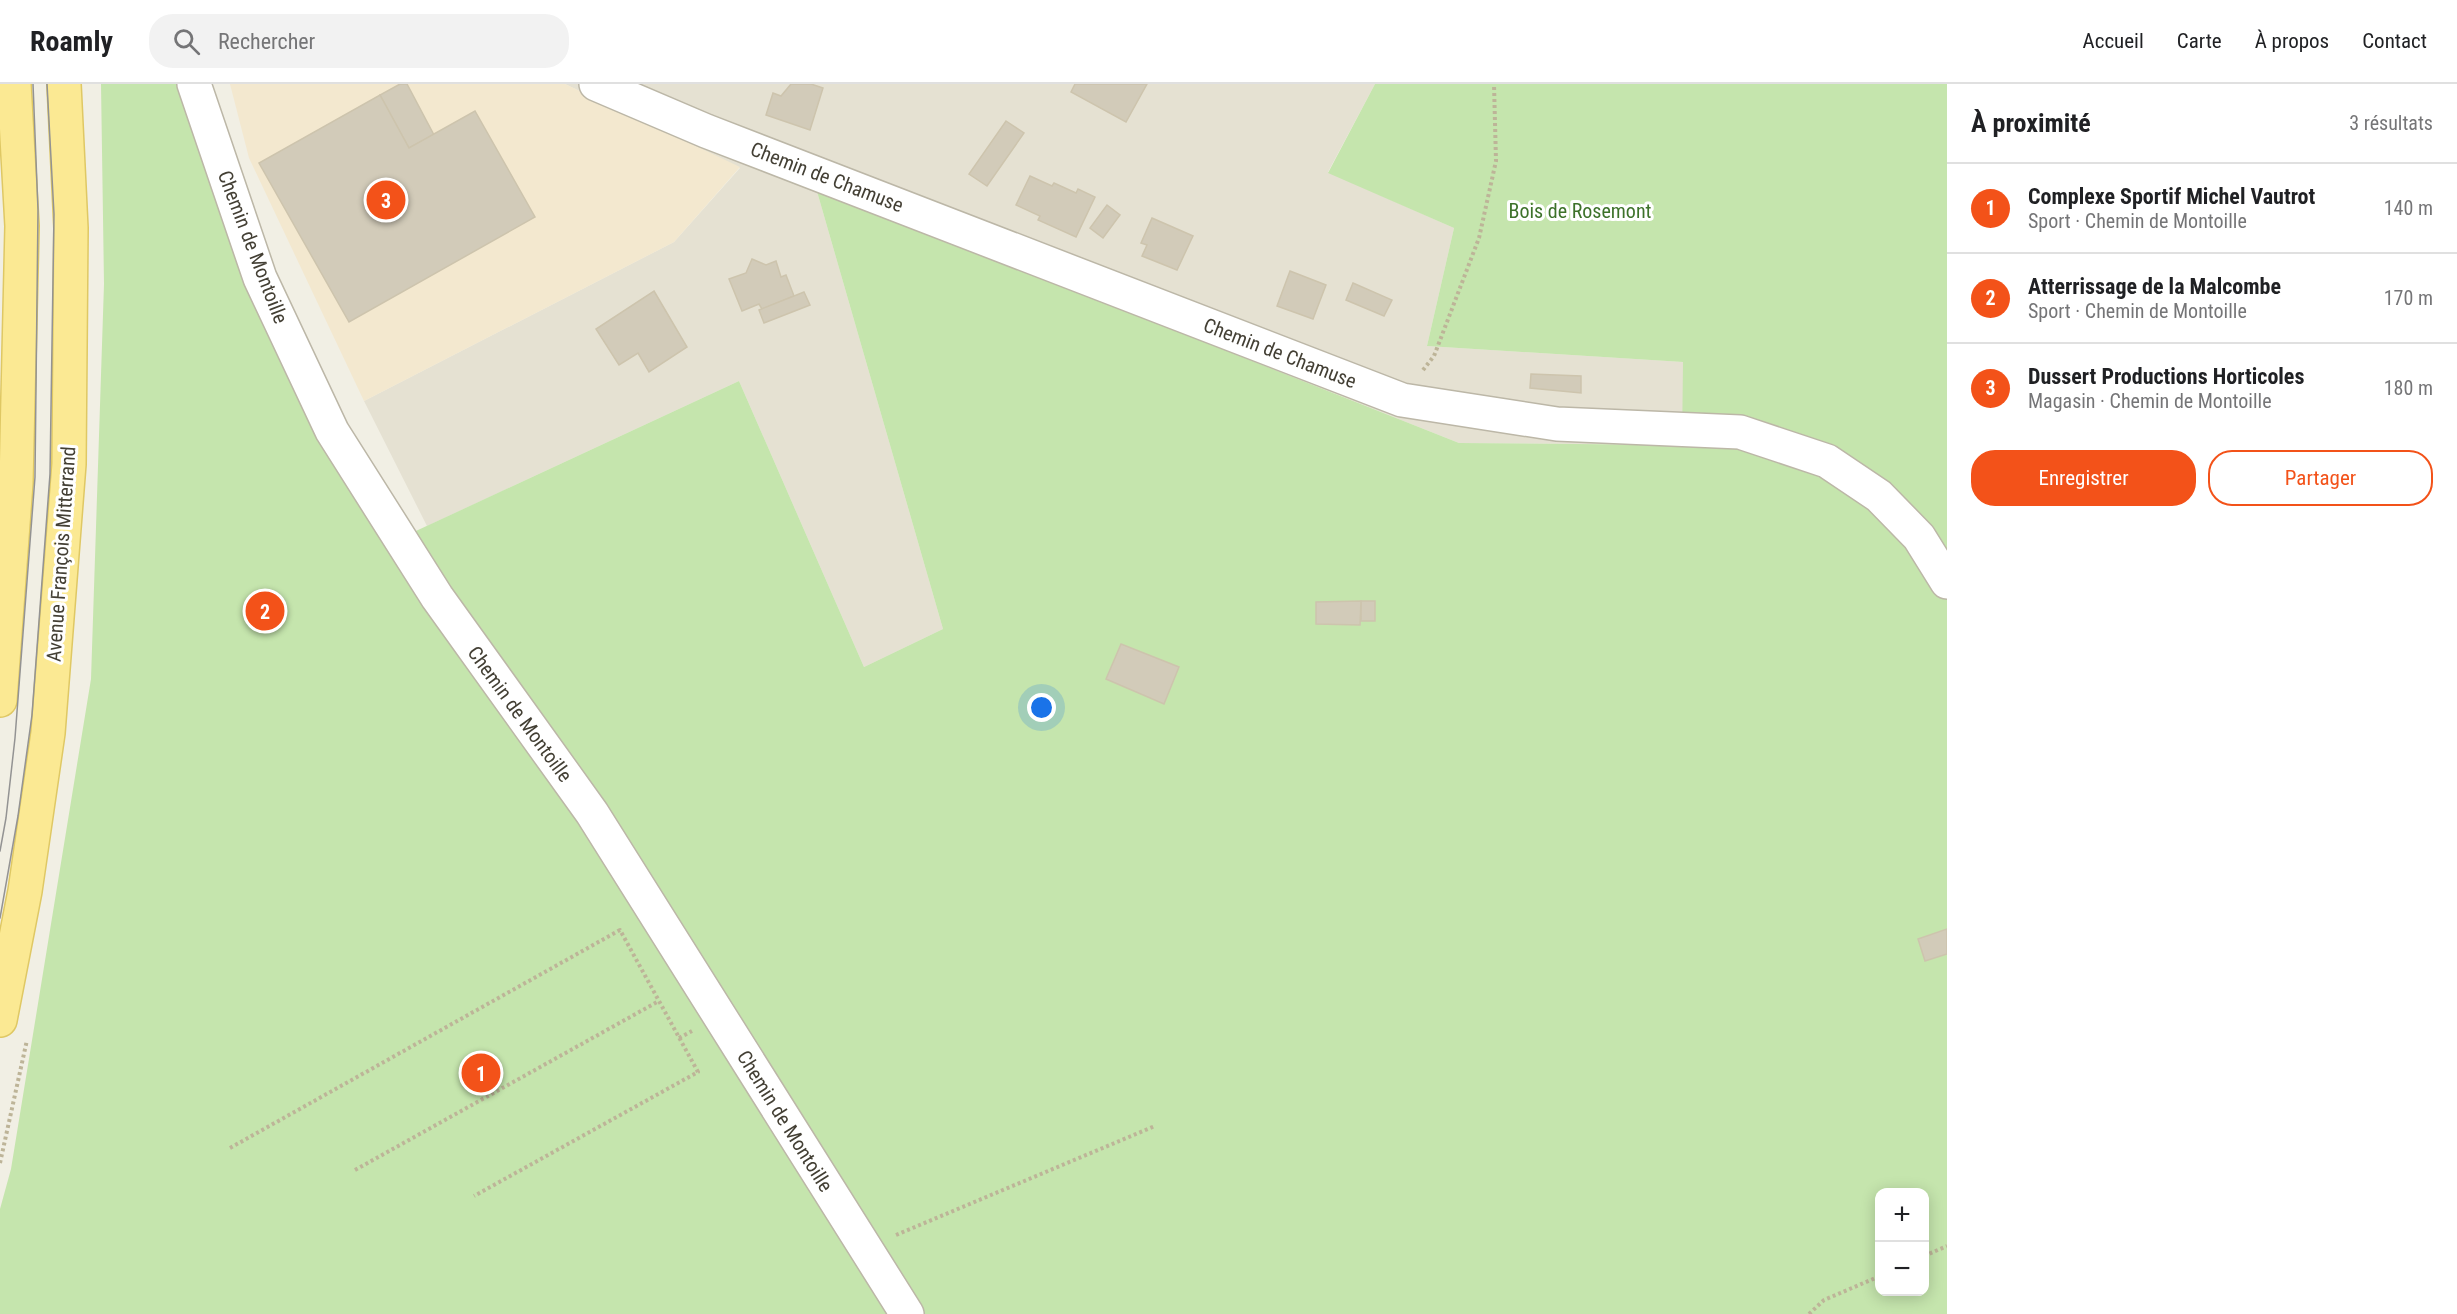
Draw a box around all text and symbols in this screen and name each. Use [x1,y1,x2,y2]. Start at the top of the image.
search box [149,14,569,68]
text: Roamly [30,25,113,58]
icon: search [170,25,203,58]
text: Rechercher [218,29,315,54]
text: Accueil [2083,29,2144,53]
text: Carte [2177,29,2222,53]
text: À propos [2255,29,2329,53]
text: Contact [2362,29,2427,53]
text: À proximité [1971,108,2091,138]
text: 3 résultats [2349,111,2433,135]
street label: Chemin de Chamuse [747,137,907,217]
street label: Chemin de Montoille [213,167,293,327]
pin: 3 [366,178,406,222]
text: Complexe Sportif Michel Vautrot [2028,184,2315,209]
text: 1 [1985,196,1996,220]
text: 140 m [2384,196,2433,220]
park label: Bois de Rosemont [1509,199,1652,223]
text: Sport · Chemin de Montoille [2028,209,2247,233]
text: Atterrissage de la Malcombe [2028,274,2281,299]
text: 2 [1985,286,1996,310]
text: 170 m [2384,286,2433,310]
text: Sport · Chemin de Montoille [2028,299,2247,323]
street label: Chemin de Chamuse [1200,313,1360,393]
text: Dussert Productions Horticoles [2028,364,2304,389]
text: 3 [1985,376,1996,400]
text: 180 m [2384,376,2433,400]
text: Magasin · Chemin de Montoille [2028,389,2272,413]
street label: Avenue François Mitterrand [41,445,81,663]
button: Enregistrer [1971,450,2196,506]
button: Partager [2208,450,2433,506]
pin: 2 [246,588,284,634]
street label: Chemin de Montoille [463,641,577,787]
your location [1027,693,1056,722]
street label: Chemin de Montoille [732,1046,838,1196]
pin: 1 [462,1050,500,1096]
map controls [1875,1188,1929,1296]
button: + [1875,1188,1929,1242]
button: − [1875,1242,1929,1296]

